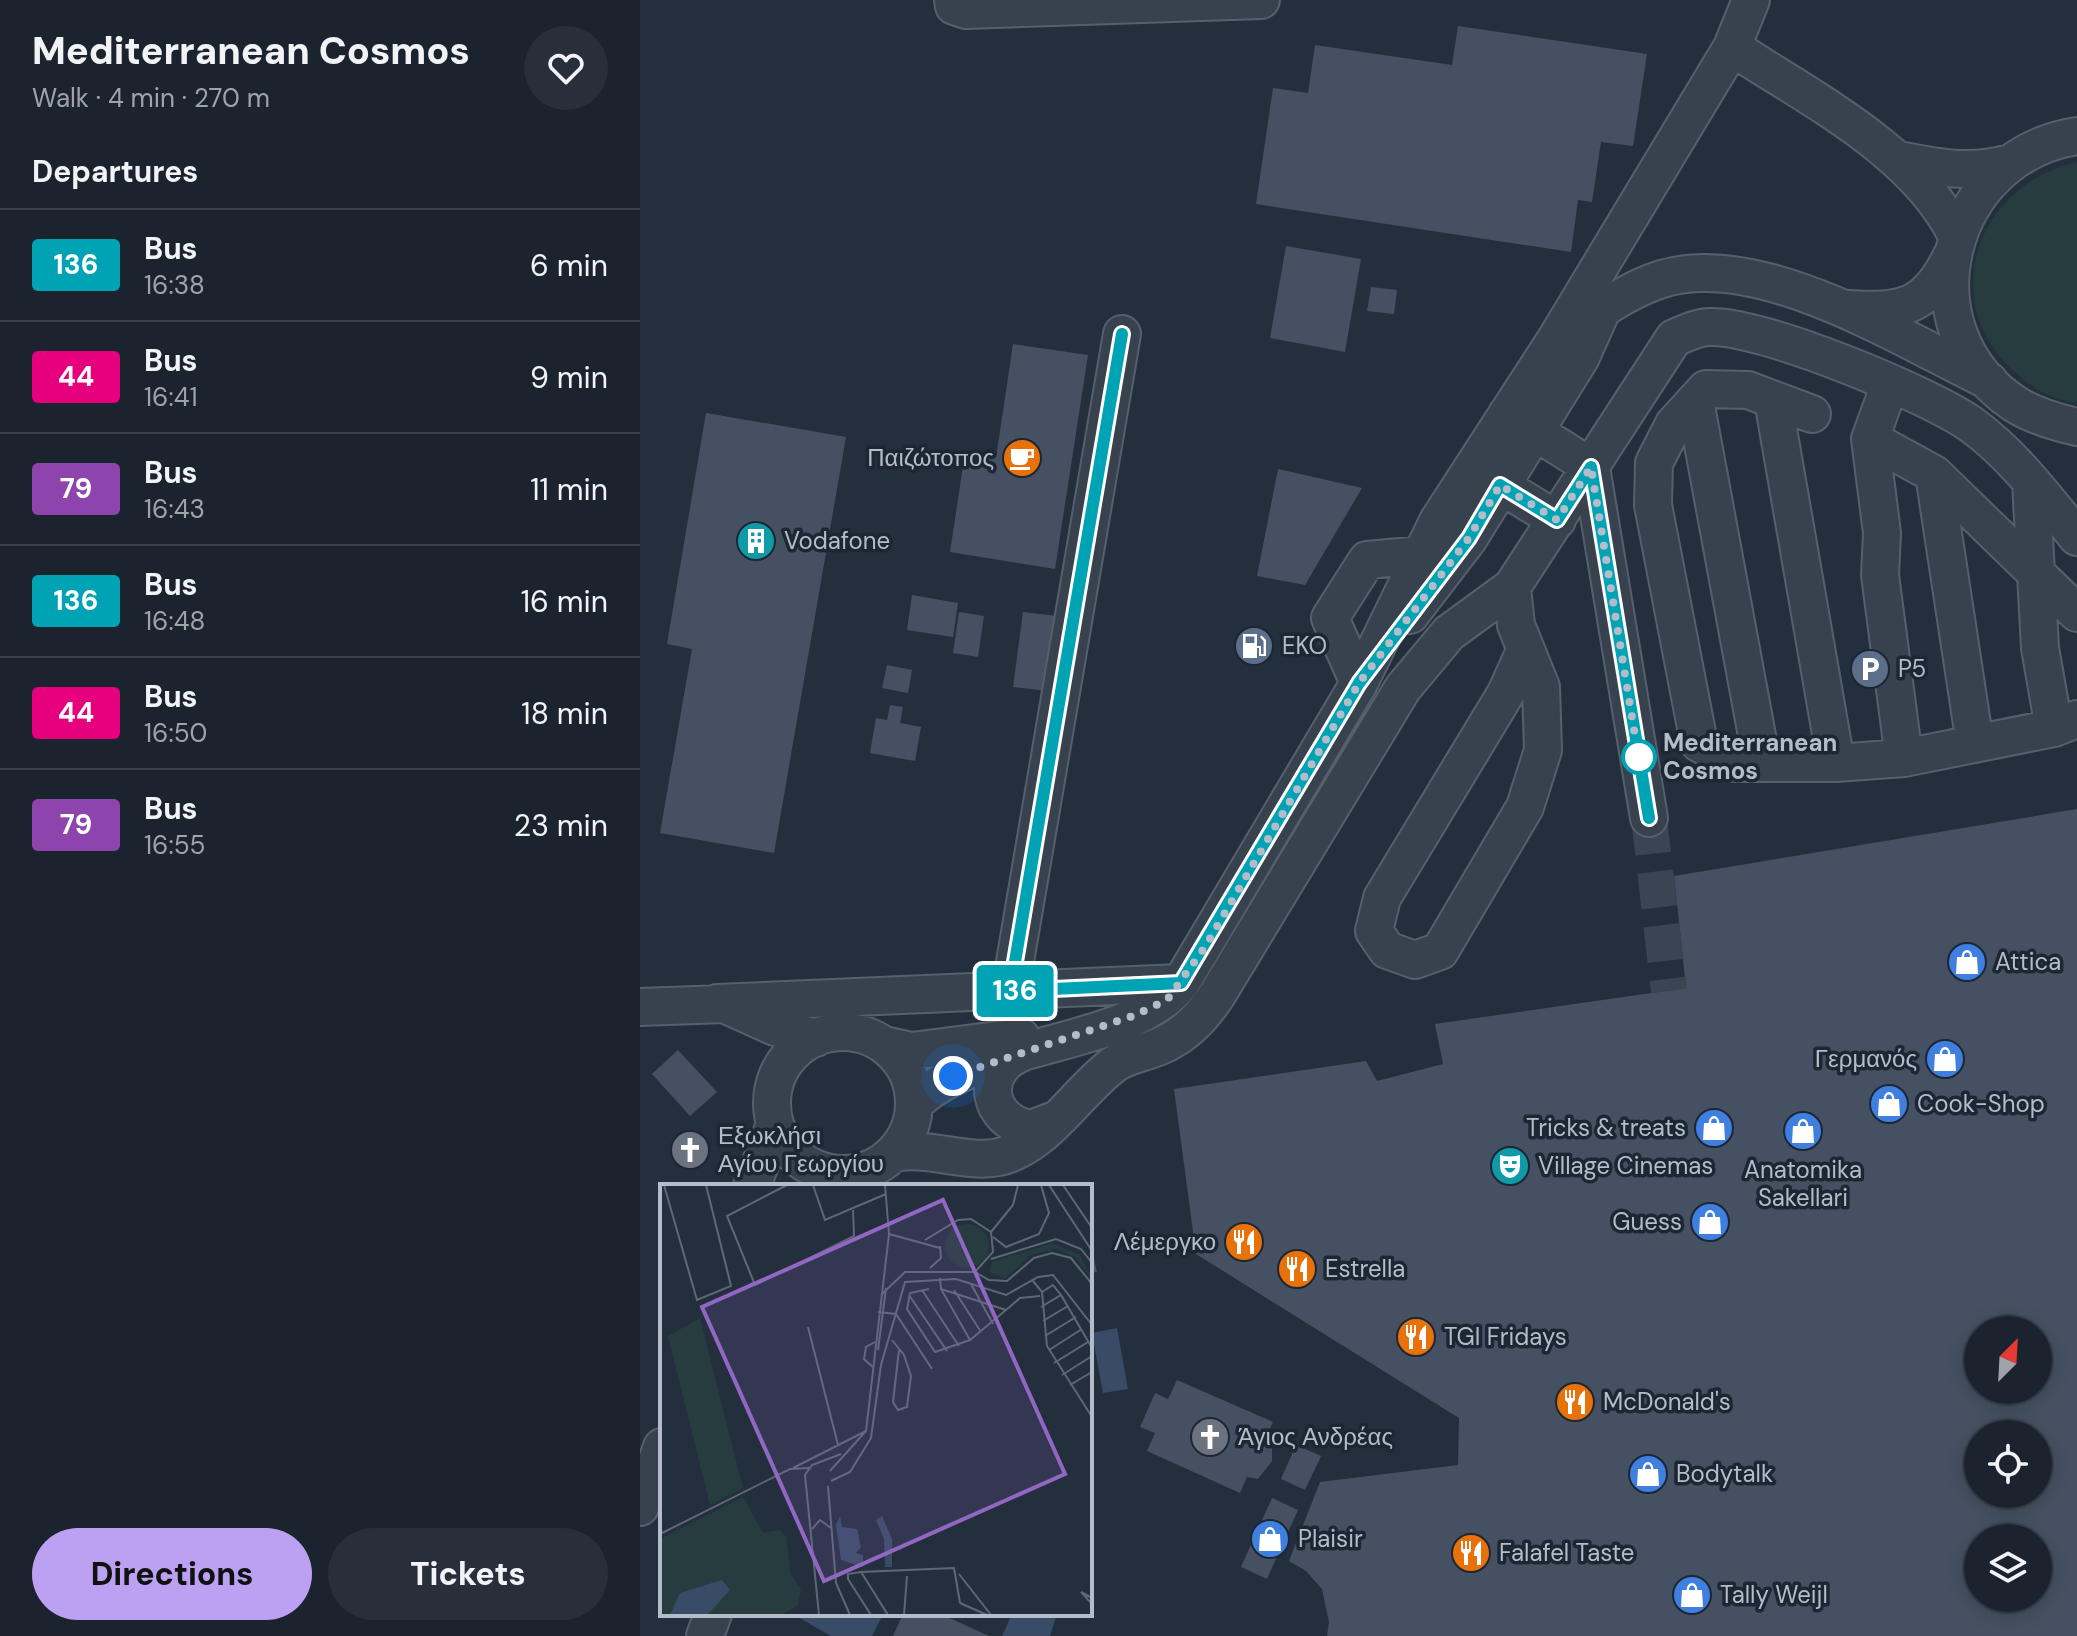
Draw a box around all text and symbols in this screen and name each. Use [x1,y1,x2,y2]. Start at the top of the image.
text: Mediterranean Cosmos [32,26,470,76]
button: heart [524,26,608,110]
text: Walk · 4 min · 270 m [32,81,270,115]
text: Departures [32,152,198,191]
text: Bus [144,229,198,268]
text: 136 [54,246,98,283]
text: 6 min [530,246,608,285]
text: 16:38 [144,268,205,302]
text: Bus [144,341,198,380]
text: 44 [58,358,94,395]
text: 9 min [530,358,608,397]
text: 16:41 [144,380,198,414]
cafe icon: Παιζώτοπος [1001,437,1043,479]
place label: Παιζώτοπος [867,442,994,473]
text: Bus [144,453,198,492]
text: 79 [60,470,92,507]
text: 11 min [530,470,608,509]
text: 16:43 [144,492,205,526]
building icon: Vodafone [735,520,777,562]
place label: Vodafone [784,525,890,556]
text: Bus [144,565,198,604]
text: 136 [54,582,98,619]
text: 16 min [521,582,608,621]
text: 16:48 [144,604,205,638]
fuel station icon: EKO [1233,625,1275,667]
place label: EKO [1282,630,1327,661]
parking icon: P5 [1849,648,1891,690]
place label: P5 [1898,653,1926,684]
text: Bus [144,677,198,716]
text: 44 [58,694,94,731]
text: 18 min [521,694,608,733]
text: 16:50 [144,716,207,750]
place label: Mediterranean Cosmos [1663,727,1837,786]
marker: Mediterranean Cosmos [1622,740,1656,774]
text: Bus [144,789,198,828]
text: 79 [60,806,92,843]
text: 23 min [514,806,608,845]
text: 16:55 [144,828,205,862]
shop icon: Attica [1946,941,1988,983]
place label: Attica [1995,946,2061,977]
line badge: 136 [969,965,1061,1017]
text: 136 [993,972,1037,1009]
shop icon: Γερμανός [1924,1038,1966,1080]
place label: Γερμανός [1815,1043,1917,1074]
your location [933,1056,973,1096]
shop icon: Cook-Shop [1868,1083,1910,1125]
place label: Cook-Shop [1917,1088,2045,1119]
shop icon: Tricks & treats [1693,1107,1735,1149]
shop icon: Anatomika Sakellari [1782,1110,1824,1152]
place label: Tricks & treats [1526,1112,1686,1143]
place label: Εξωκλήσι Αγίου Γεωργίου [718,1120,884,1179]
church icon: Εξωκλήσι Αγίου Γεωργίου [669,1129,711,1171]
theatre icon: Village Cinemas [1489,1145,1531,1187]
place label: Village Cinemas [1538,1150,1713,1181]
place label: Anatomika Sakellari [1744,1154,1862,1213]
inset map [660,1184,1092,1616]
shop icon: Guess [1689,1201,1731,1243]
place label: Guess [1612,1206,1682,1237]
restaurant icon: Λέμεργκο [1223,1221,1265,1263]
place label: Λέμεργκο [1114,1226,1216,1257]
restaurant icon: Estrella [1276,1248,1318,1290]
place label: Estrella [1325,1253,1405,1284]
restaurant icon: TGI Fridays [1395,1316,1437,1358]
north arrow [1964,1316,2052,1404]
map controls [1964,1316,2052,1612]
place label: TGI Fridays [1444,1321,1567,1352]
restaurant icon: McDonald's [1554,1381,1596,1423]
place label: McDonald's [1603,1386,1731,1417]
church icon: Άγιος Ανδρέας [1189,1416,1231,1458]
button: locate [1964,1420,2052,1508]
place label: Άγιος Ανδρέας [1238,1421,1393,1452]
shop icon: Bodytalk [1627,1453,1669,1495]
place label: Bodytalk [1676,1458,1773,1489]
shop icon: Plaisir [1249,1518,1291,1560]
place label: Plaisir [1298,1523,1363,1554]
button: layers [1964,1524,2052,1612]
button: Directions [32,1528,312,1620]
button: Tickets [328,1528,608,1620]
restaurant icon: Falafel Taste [1450,1532,1492,1574]
place label: Falafel Taste [1499,1537,1635,1568]
shop icon: Tally Weijl [1671,1574,1713,1616]
place label: Tally Weijl [1720,1579,1828,1610]

